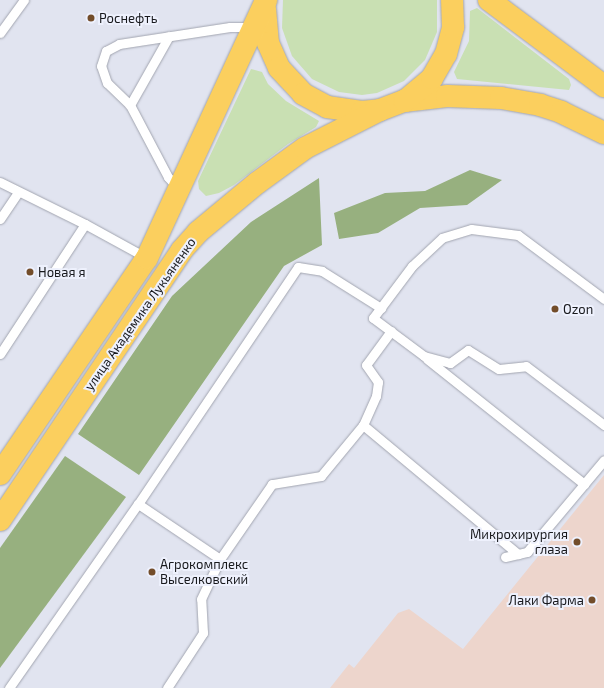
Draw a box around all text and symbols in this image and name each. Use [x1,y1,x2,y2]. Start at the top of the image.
place label: Роснефть [99,10,157,26]
marker: Роснефть [86,13,96,23]
street label: улица Академика Лукьяненко [81,235,199,393]
place label: Новая я [38,264,86,280]
marker: Новая я [25,267,35,277]
place label: Ozon [563,301,593,317]
marker: Ozon [550,304,560,314]
place label: Микрохирургия глаза [470,527,568,558]
marker: Микрохирургия глаза [571,536,583,548]
place label: Агрокомплекс Выселковский [160,557,248,588]
marker: Агрокомплекс Выселковский [147,567,157,577]
place label: Лаки Фарма [509,592,584,608]
marker: Лаки Фарма [587,595,597,605]

